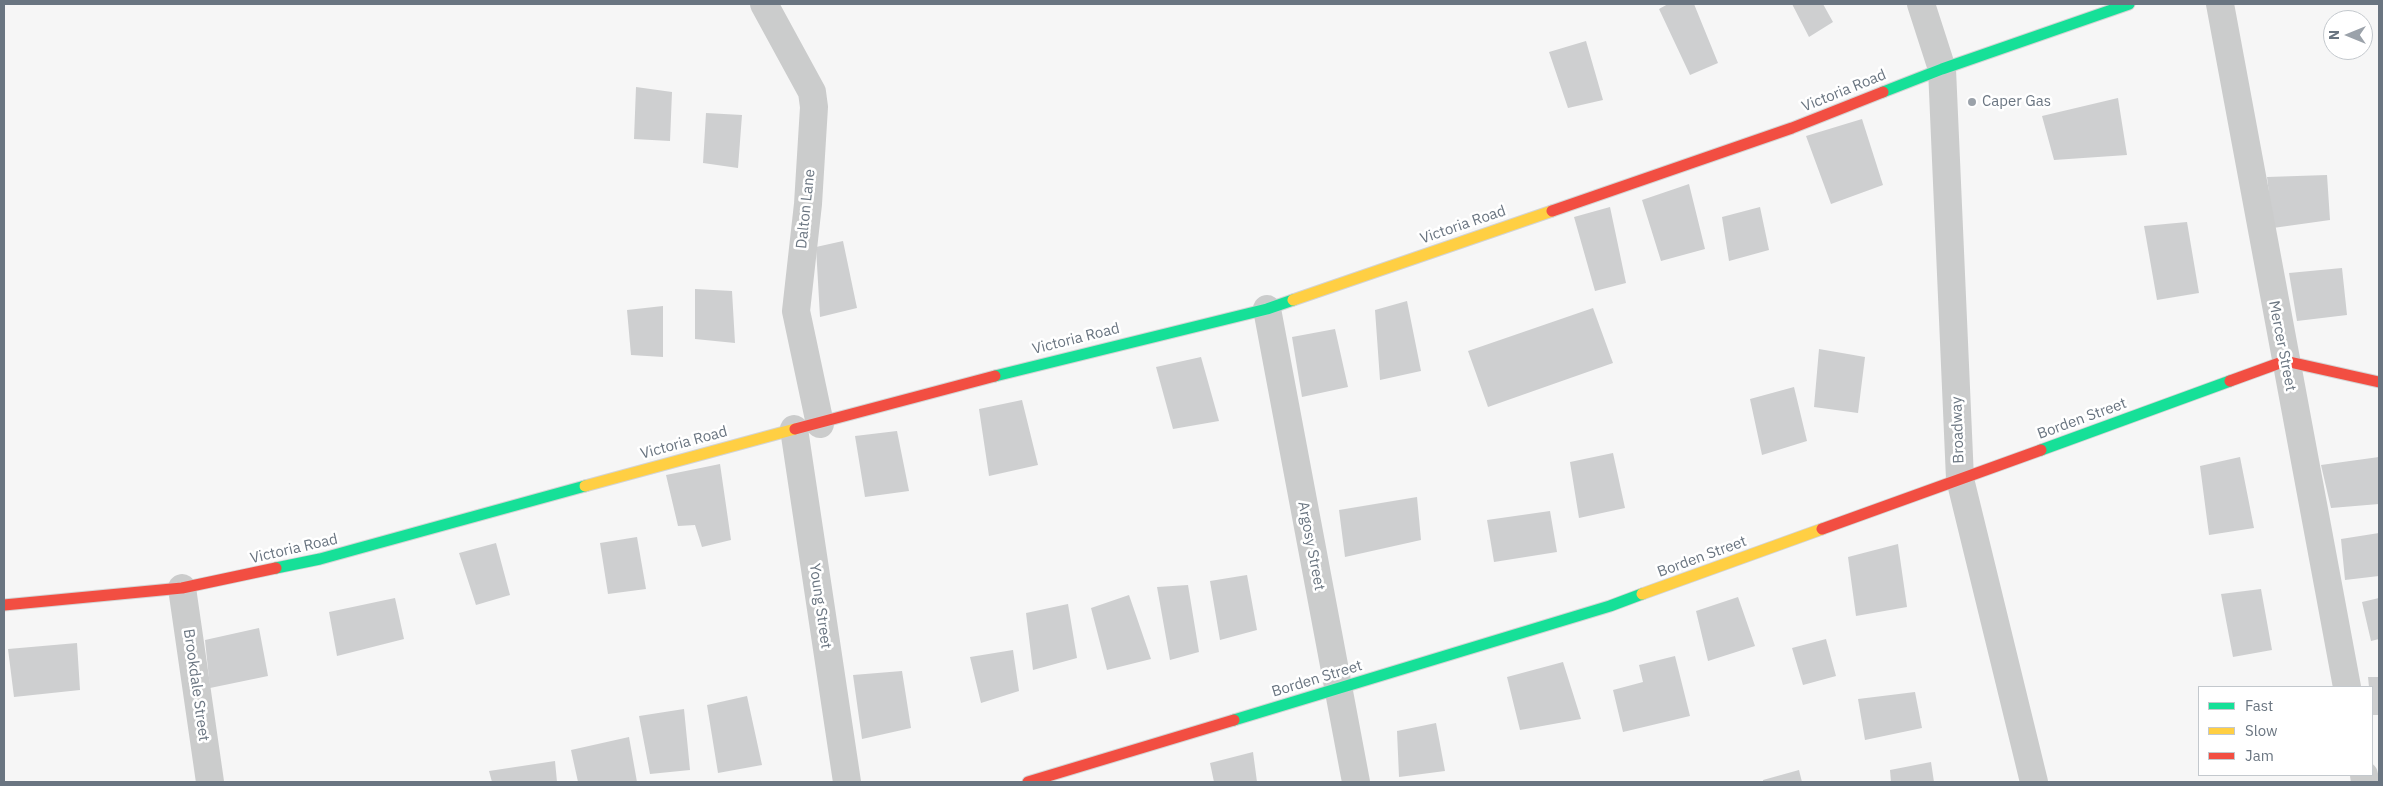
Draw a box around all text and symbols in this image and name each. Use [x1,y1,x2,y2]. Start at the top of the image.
north arrow [2323,10,2373,60]
text: N [2325,30,2343,40]
street label: Victoria Road [1799,66,1889,116]
place label: Caper Gas [1982,93,2051,111]
marker: Caper Gas [1966,96,1978,108]
street label: Dalton Lane [793,168,819,250]
street label: Victoria Road [1418,202,1508,248]
street label: Mercer Street [2264,299,2300,393]
street label: Victoria Road [1030,319,1122,359]
street label: Borden Street [2035,395,2129,443]
street label: Broadway [1948,396,1968,464]
street label: Victoria Road [639,423,729,463]
street label: Argosy Street [1294,500,1328,592]
street label: Victoria Road [248,530,340,568]
street label: Borden Street [1655,533,1749,581]
street label: Young Street [805,562,835,650]
street label: Brookdale Street [179,628,213,742]
street label: Borden Street [1270,657,1364,701]
legend [2198,686,2373,776]
text: Fast [2245,696,2273,715]
text: Slow [2245,721,2278,740]
text: Jam [2245,746,2274,765]

